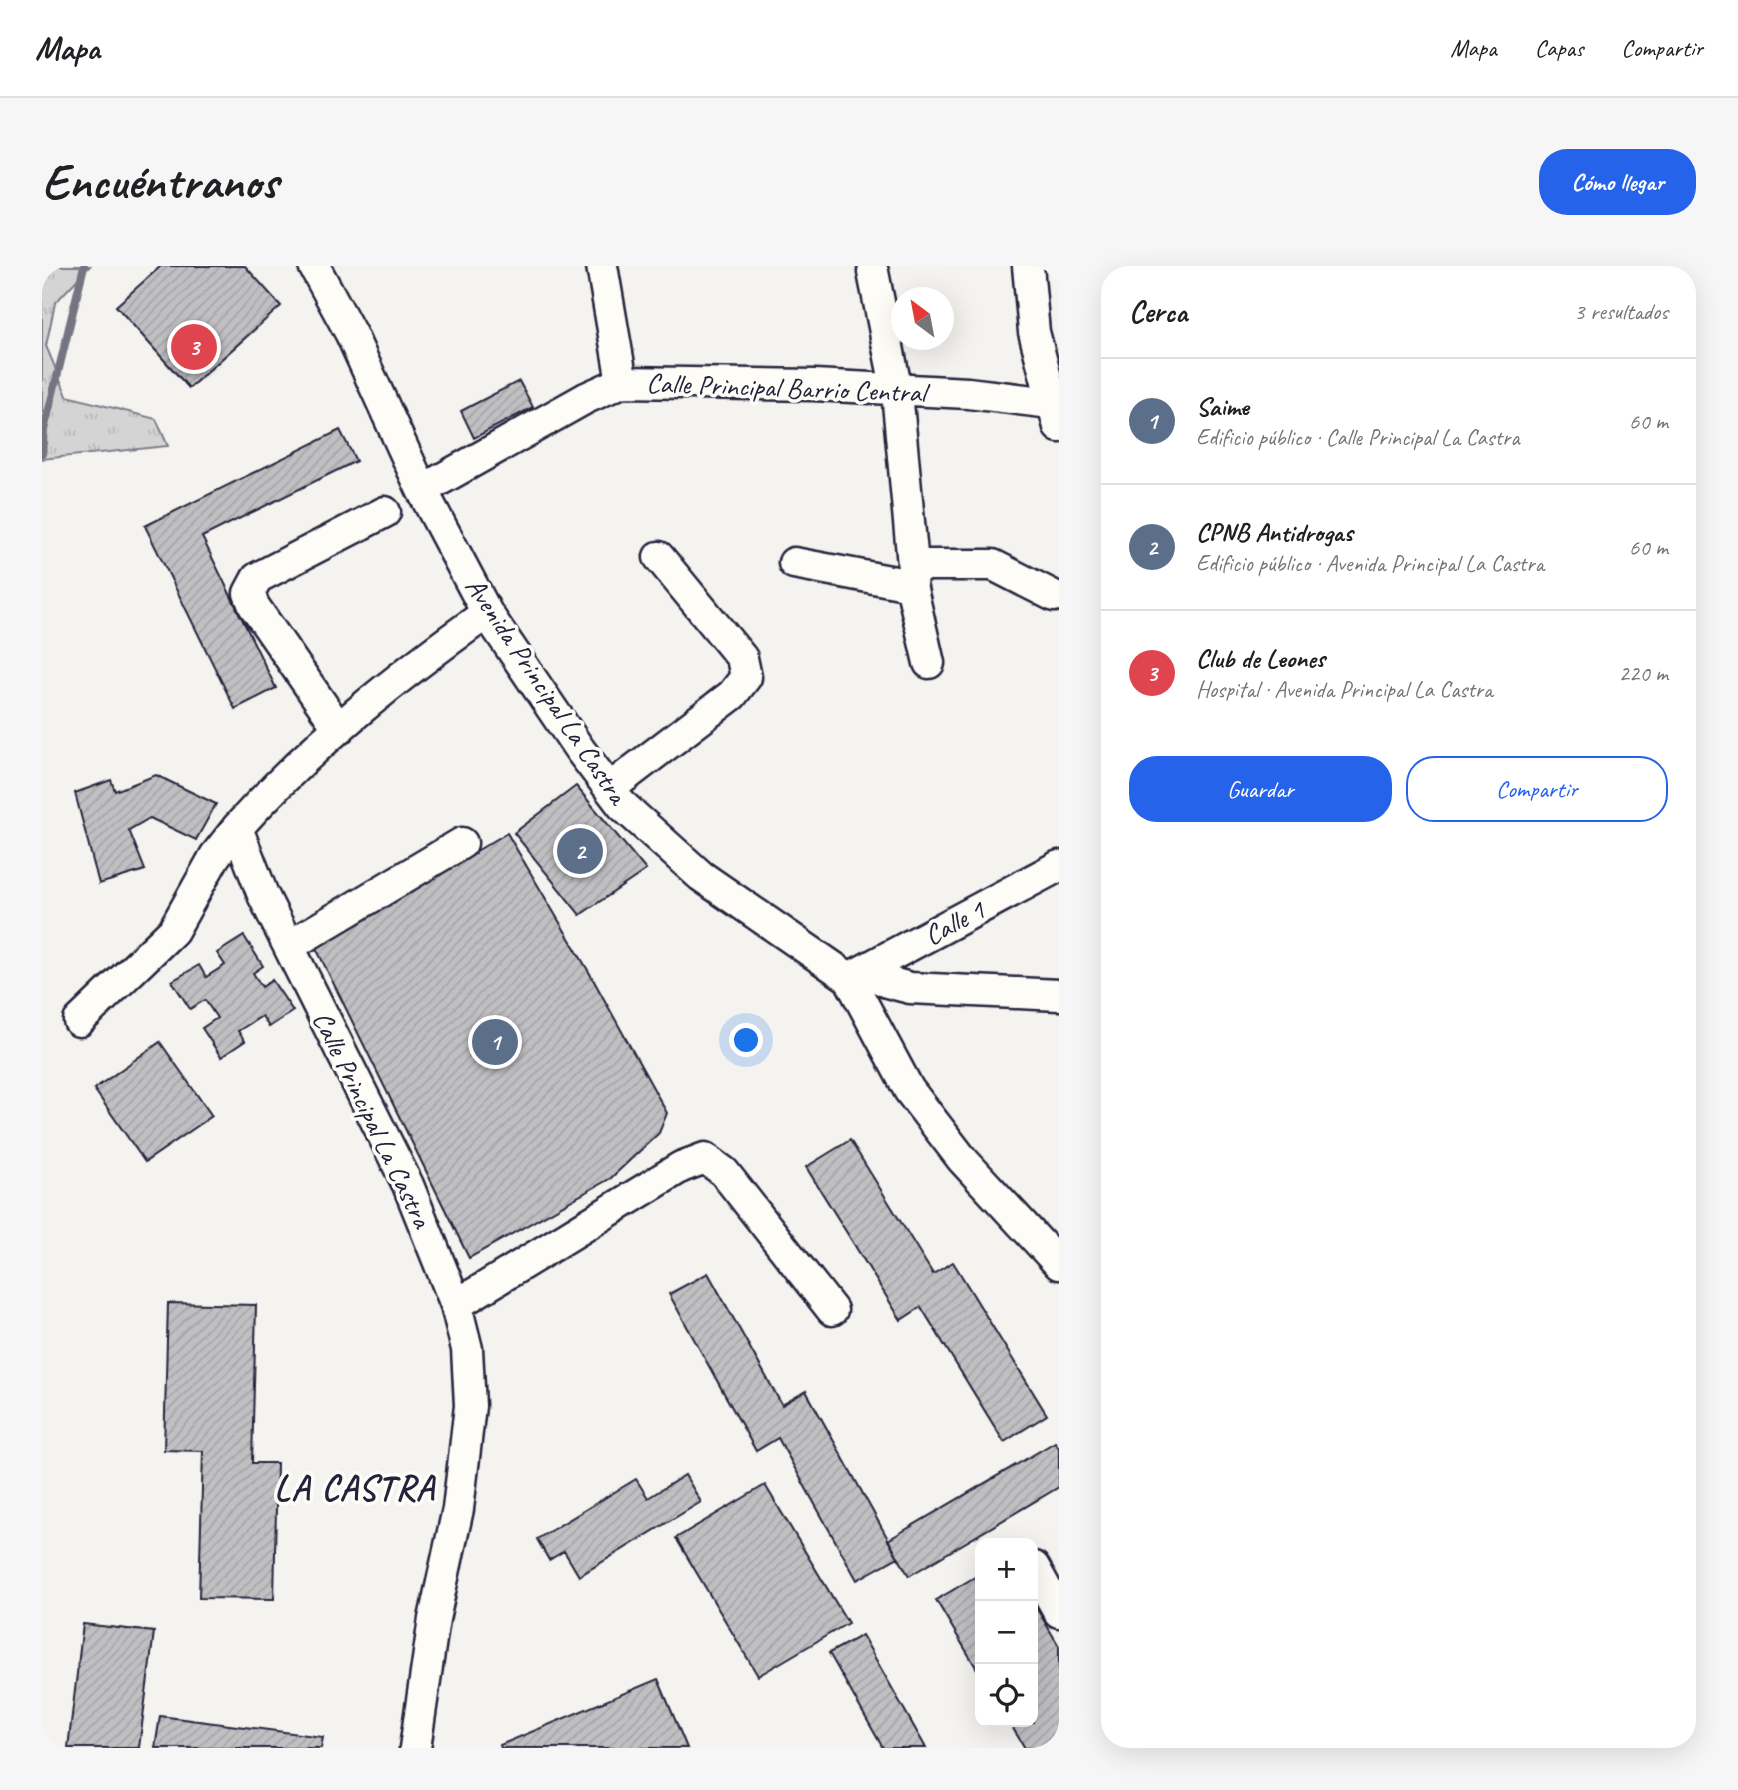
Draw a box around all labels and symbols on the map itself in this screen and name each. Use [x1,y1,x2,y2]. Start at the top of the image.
north arrow [891,287,954,350]
pin: 3 [171,321,217,373]
street label: Calle Principal Barrio Central [646,365,931,410]
street label: Avenida Principal La Castra [458,570,637,812]
pin: 2 [557,825,603,877]
street label: Calle 1 [918,891,992,953]
street label: Calle Principal La Castra [305,1005,441,1235]
pin: 1 [472,1016,518,1068]
your location [729,1023,763,1057]
district label: LA CASTRA [274,1466,436,1511]

